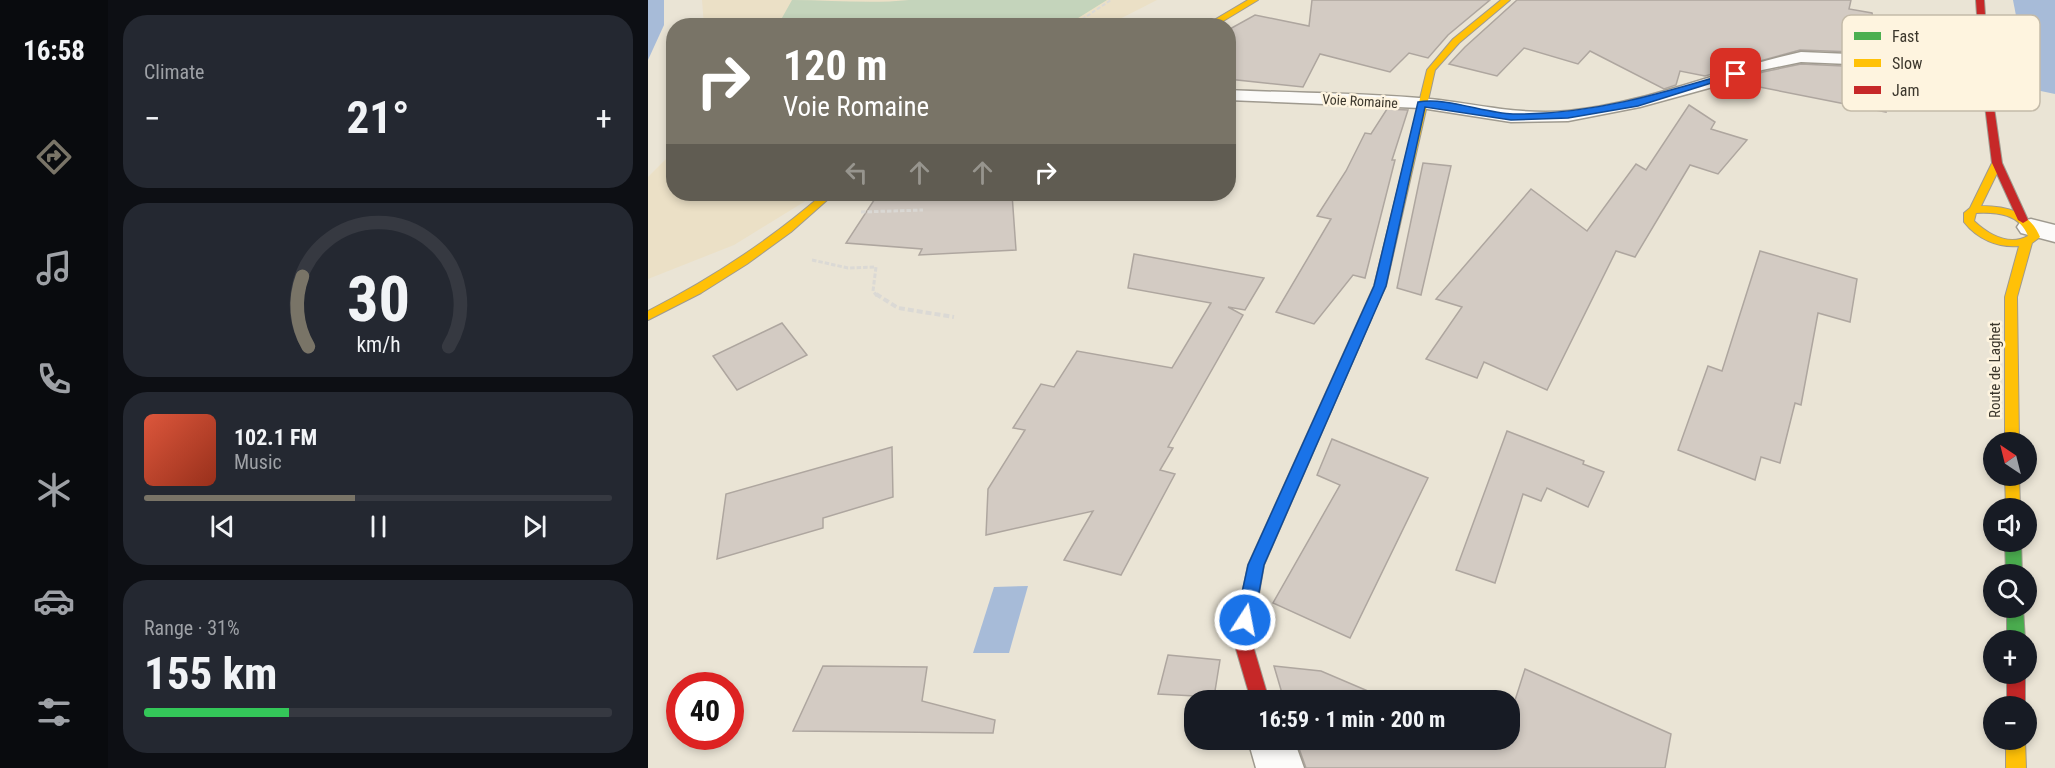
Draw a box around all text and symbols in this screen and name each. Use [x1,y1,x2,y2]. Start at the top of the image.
legend [1842,15,2040,111]
text: Fast [1892,27,1919,46]
text: 16:58 [23,35,85,67]
text: 120 m [783,41,888,90]
icon: right [684,42,762,120]
pin [1710,48,1761,99]
text: Slow [1892,54,1922,73]
icon: arrive [1719,57,1752,90]
text: Climate [144,60,204,84]
text: Jam [1892,81,1919,100]
text: 21° [347,91,410,144]
text: Voie Romaine [783,91,929,123]
street label: Voie Romaine [1322,91,1399,111]
text: − [144,99,161,138]
text: + [596,99,612,138]
icon: directions [33,136,75,178]
icon: left [840,156,873,189]
icon: ahead [903,156,936,189]
icon: ahead [966,156,999,189]
icon: right [1029,156,1062,189]
icon: music [33,247,75,289]
text: 30 [346,263,410,336]
street label: Route de Laghet [1986,322,2004,418]
text: km/h [356,332,400,357]
icon: phone [33,358,75,400]
text: 102.1 FM [234,425,317,450]
north arrow [1983,432,2037,486]
map controls [1983,432,2037,750]
text: Music [234,450,282,474]
icon: climate [33,469,75,511]
button: sound [1983,498,2037,552]
icon: previous [206,510,239,543]
icon: pause [362,510,395,543]
icon: next [518,510,551,543]
button: search [1983,564,2037,618]
icon: car [33,580,75,622]
position arrow [1213,588,1277,652]
text: Range · 31% [144,616,240,640]
button: + [1983,630,2037,684]
text: 155 km [144,647,277,700]
speed limit sign: 40 [666,672,744,750]
icon: filters [33,691,75,733]
button: − [1983,696,2037,750]
text: 16:59 · 1 min · 200 m [1259,707,1445,732]

